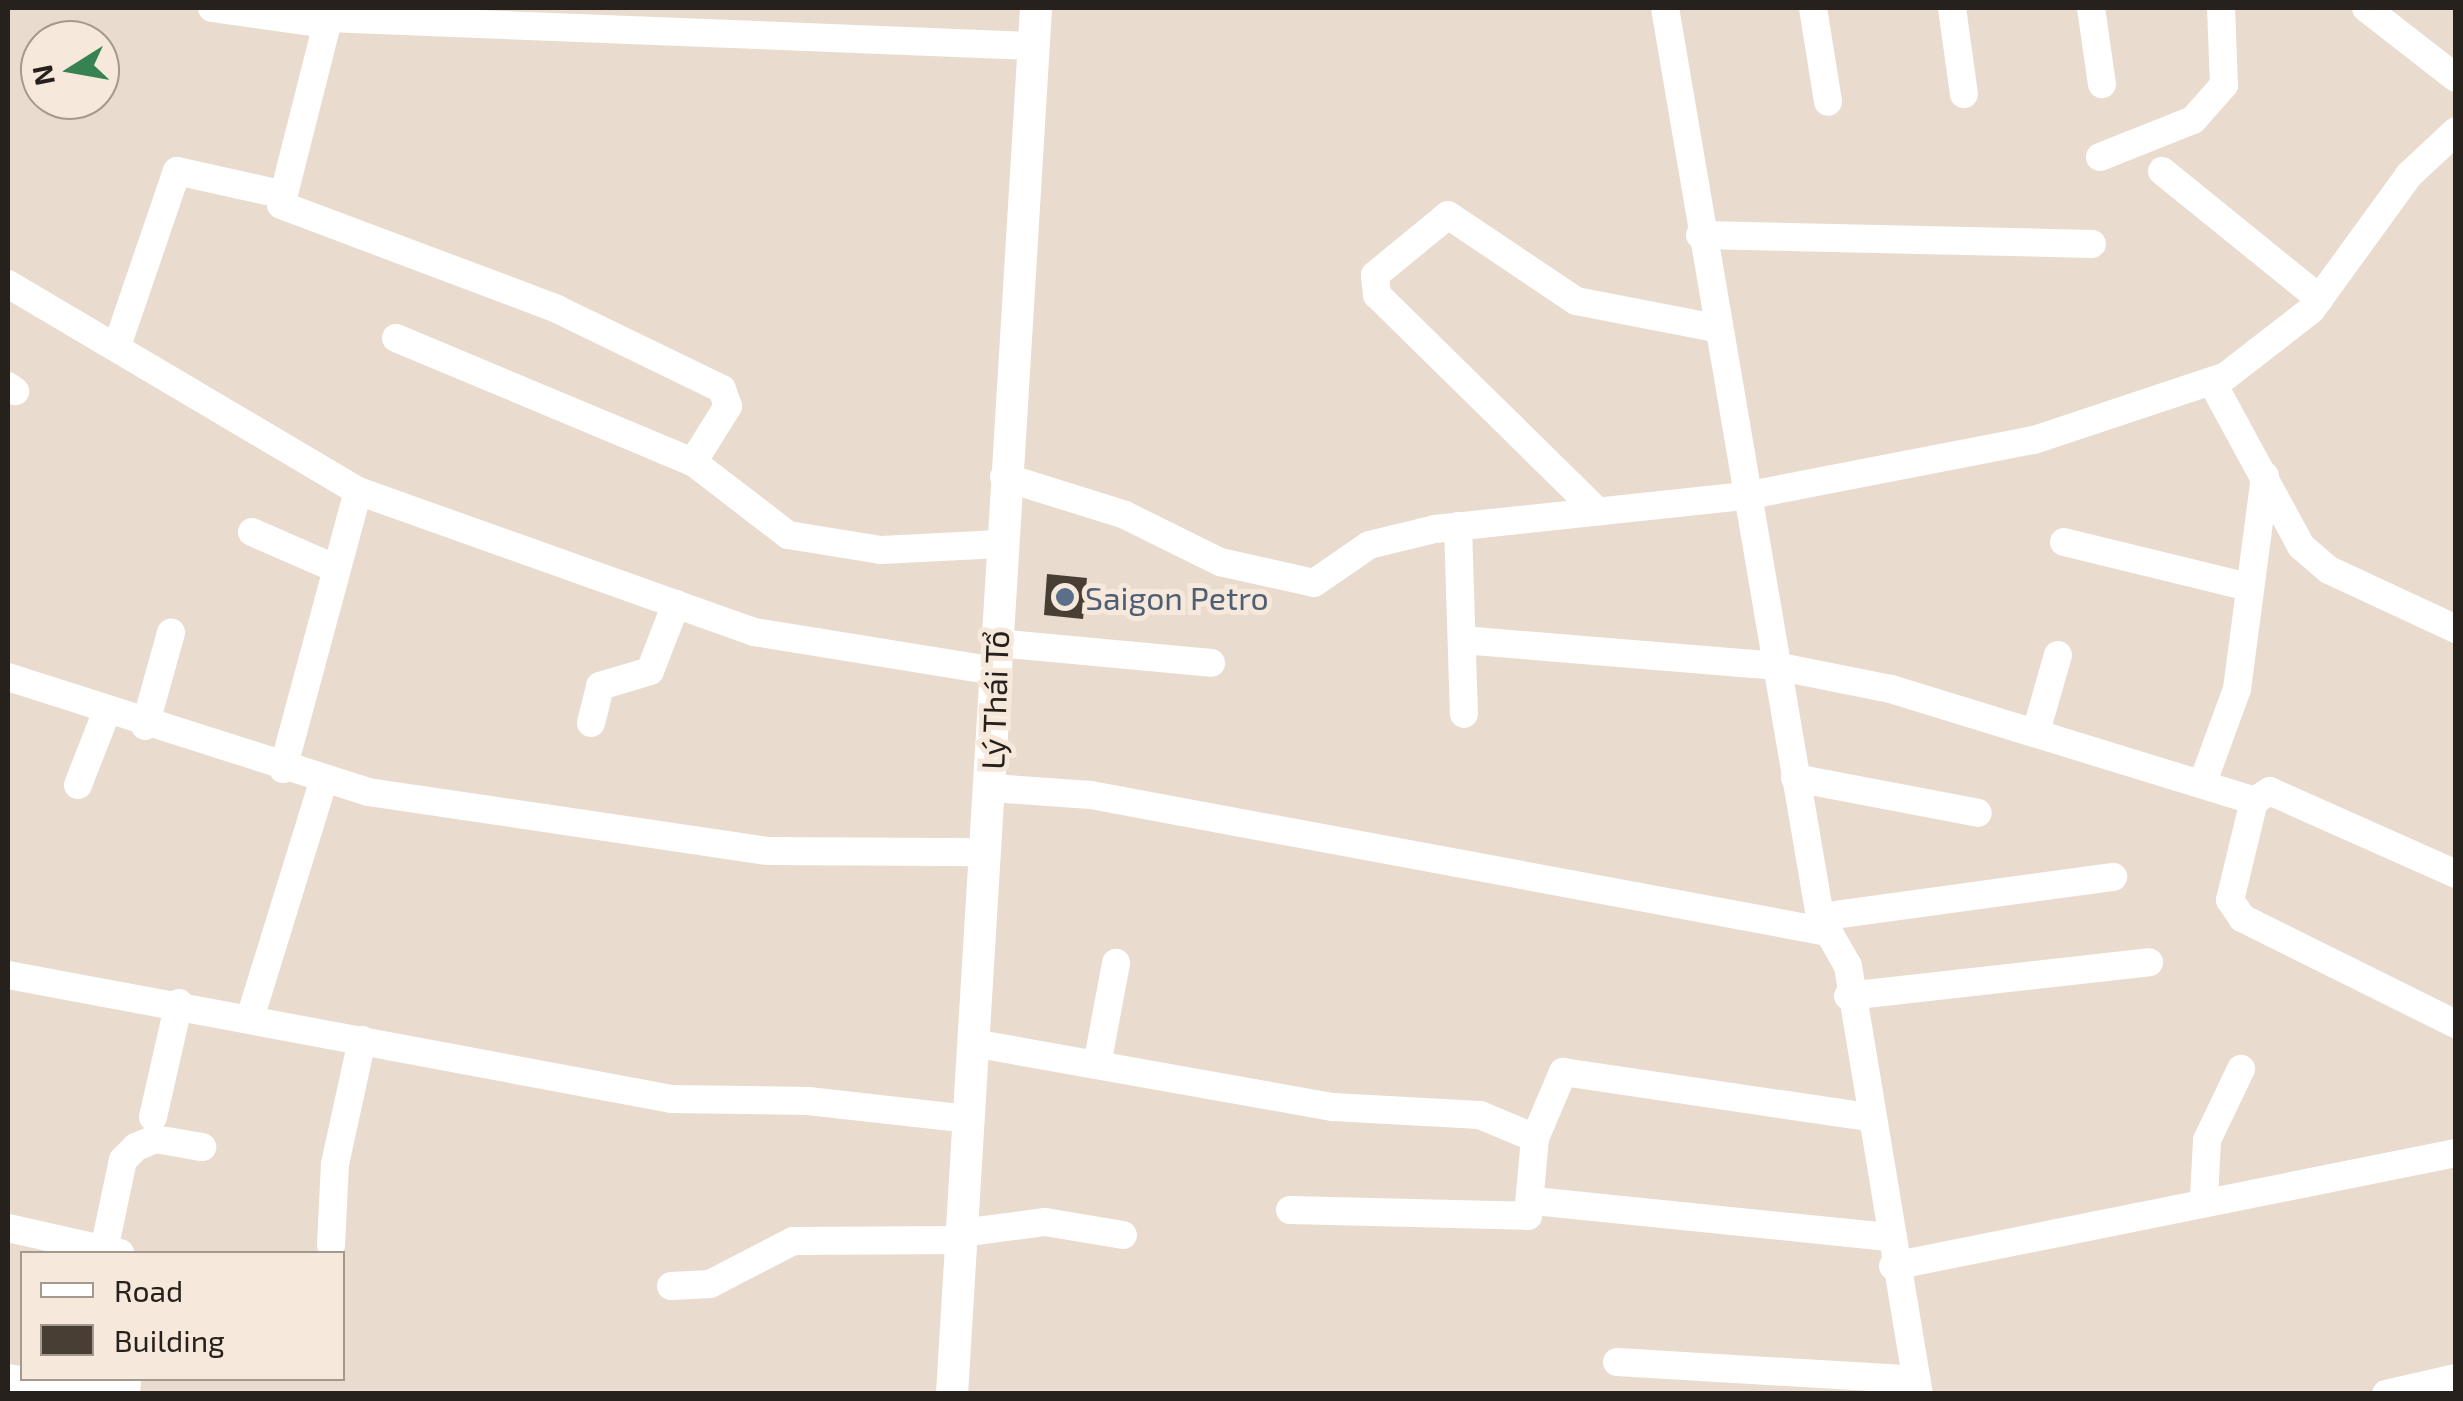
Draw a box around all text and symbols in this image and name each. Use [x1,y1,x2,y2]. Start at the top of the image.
north arrow [20,20,120,120]
text: N [24,62,61,89]
place label: Saigon Petro [1085,578,1269,616]
marker: Saigon Petro [1054,586,1076,608]
street label: Lý Thái Tổ [972,629,1016,771]
legend [20,1251,345,1381]
text: Road [114,1272,183,1308]
text: Building [114,1322,225,1358]

